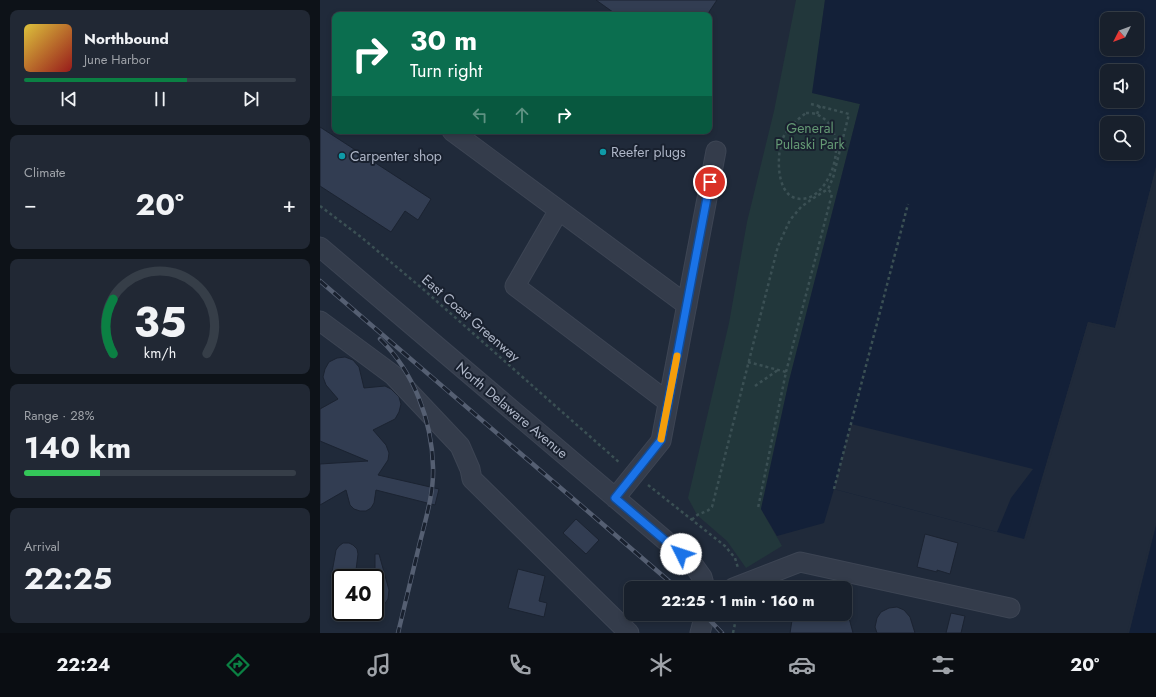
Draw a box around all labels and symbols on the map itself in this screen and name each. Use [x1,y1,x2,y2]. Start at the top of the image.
north arrow [1100,12,1144,56]
park label: General Pulaski Park [775,118,845,154]
place label: Reefer plugs [611,142,686,162]
place label: Carpenter shop [350,146,442,166]
marker: Reefer plugs [598,147,608,157]
marker: Carpenter shop [337,151,347,161]
pin [693,165,727,199]
street label: East Coast Greenway [418,270,525,367]
street label: North Delaware Avenue [452,357,572,463]
position arrow [660,533,702,575]
speed limit sign: 40 [332,569,384,621]

